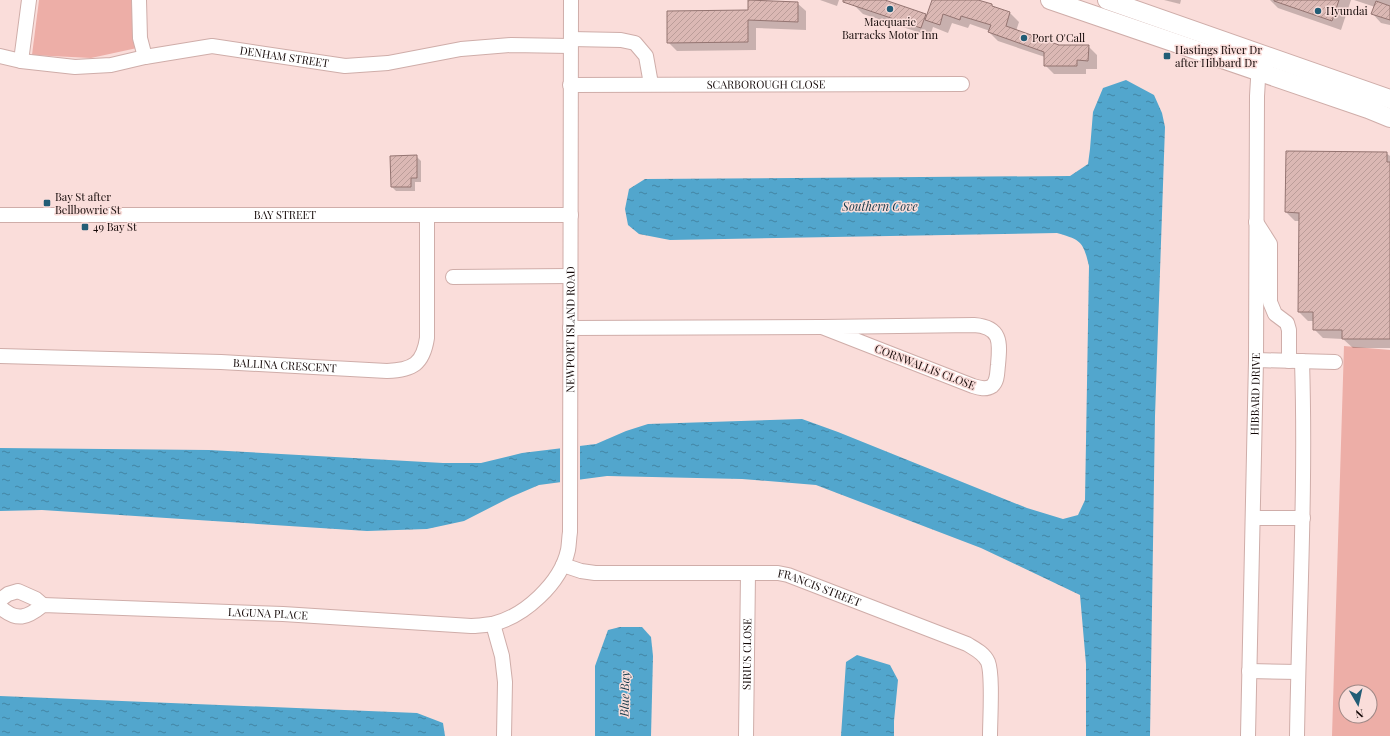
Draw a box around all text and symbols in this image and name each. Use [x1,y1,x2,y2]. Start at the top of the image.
place label: Hyundai [1326,3,1368,18]
marker: Macquarie Barracks Motor Inn [885,4,895,14]
marker: Hyundai [1313,6,1323,16]
place label: Macquarie Barracks Motor Inn [842,14,939,42]
place label: Port O'Call [1032,30,1085,45]
marker: Port O'Call [1019,33,1029,43]
street label: DENHAM STREET [239,42,330,71]
place label: Hastings River Dr after Hibbard Dr [1175,42,1262,70]
marker: Hastings River Dr after Hibbard Dr [1162,51,1172,61]
street label: SCARBOROUGH CLOSE [707,76,826,92]
place label: Bay St after Bellbowrie St [55,189,121,217]
marker: Bay St after Bellbowrie St [42,198,52,208]
water label: Southern Cove [841,198,918,214]
street label: BAY STREET [254,207,316,222]
place label: 49 Bay St [93,219,137,234]
marker: 49 Bay St [80,222,90,232]
street label: NEWPORT ISLAND ROAD [562,266,577,393]
street label: CORNWALLIS CLOSE [873,340,978,393]
street label: HIBBARD DRIVE [1246,352,1263,435]
street label: BALLINA CRESCENT [233,355,337,375]
street label: FRANCIS STREET [776,565,864,610]
street label: LAGUNA PLACE [228,604,309,623]
street label: SIRIUS CLOSE [739,618,754,690]
water label: Blue Bay [616,671,632,718]
north arrow [1338,684,1378,724]
text: N [1354,706,1365,722]

